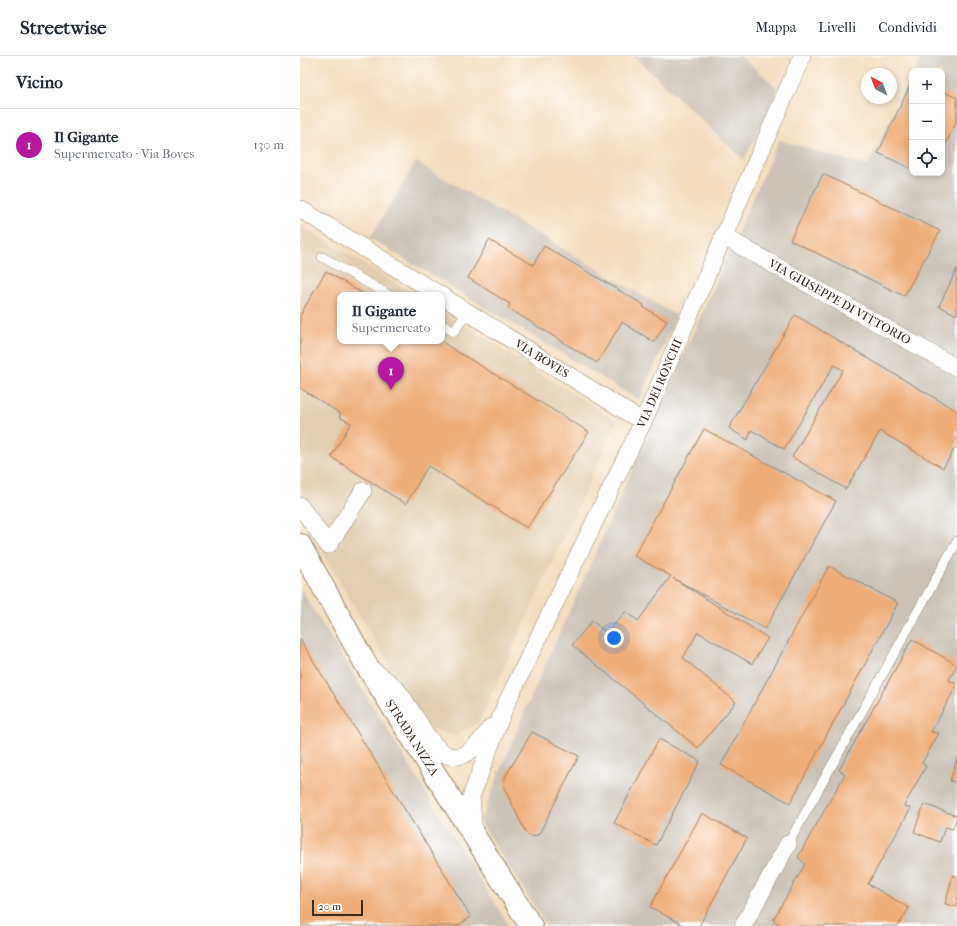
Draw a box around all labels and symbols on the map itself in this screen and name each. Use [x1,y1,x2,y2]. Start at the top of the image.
north arrow [861,68,897,104]
street label: VIA GIUSEPPE DI VITTORIO [765,256,913,347]
street label: VIA BOVES [511,336,572,381]
street label: VIA DEI RONCHI [634,337,685,431]
pin: 1 [378,357,404,390]
your location [604,628,624,648]
street label: STRADA NIZZA [383,697,442,779]
scale bar [312,898,363,917]

